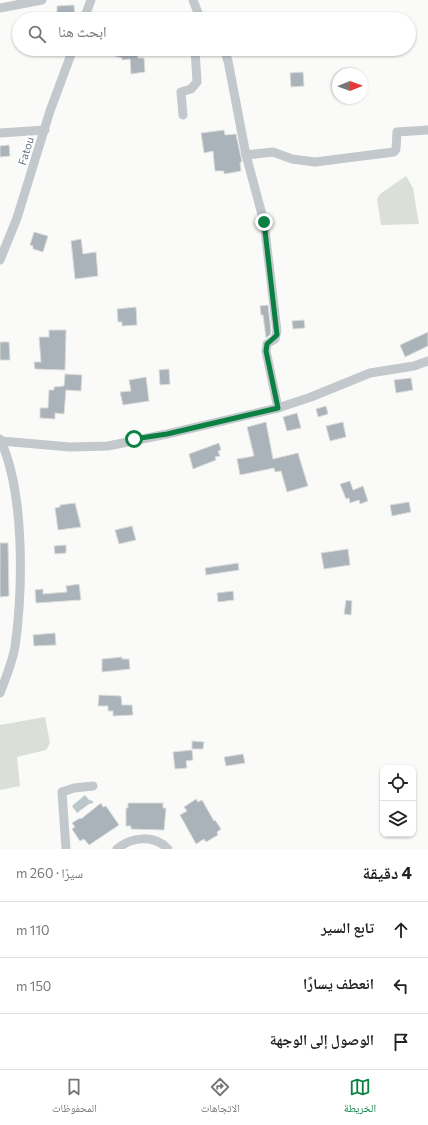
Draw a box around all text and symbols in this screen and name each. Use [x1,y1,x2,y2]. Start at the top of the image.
search box [12,12,416,56]
text: ابحث هنا [58,22,107,40]
icon: search [26,23,48,45]
north arrow [332,68,368,104]
street label: Fatou [15,135,36,167]
route end [255,213,273,231]
route start [125,430,143,448]
map controls [380,765,416,837]
button: locate [380,765,416,801]
button: layers [380,801,416,837]
text: 4 دقيقة [363,862,412,883]
text: سيرًا · 260 m [16,865,83,881]
text: تابع السير [321,918,374,936]
icon: ahead [390,919,412,941]
text: 110 m [16,922,49,938]
text: انعطف يسارًا [303,974,374,992]
icon: left [390,975,412,997]
text: 150 m [16,978,51,994]
text: الوصول إلى الوجهة [270,1030,374,1048]
icon: arrive [390,1031,412,1053]
tab: المحفوظات [52,1076,97,1119]
tab: الاتجاهات [201,1076,240,1119]
tab: الخريطة [344,1076,376,1119]

